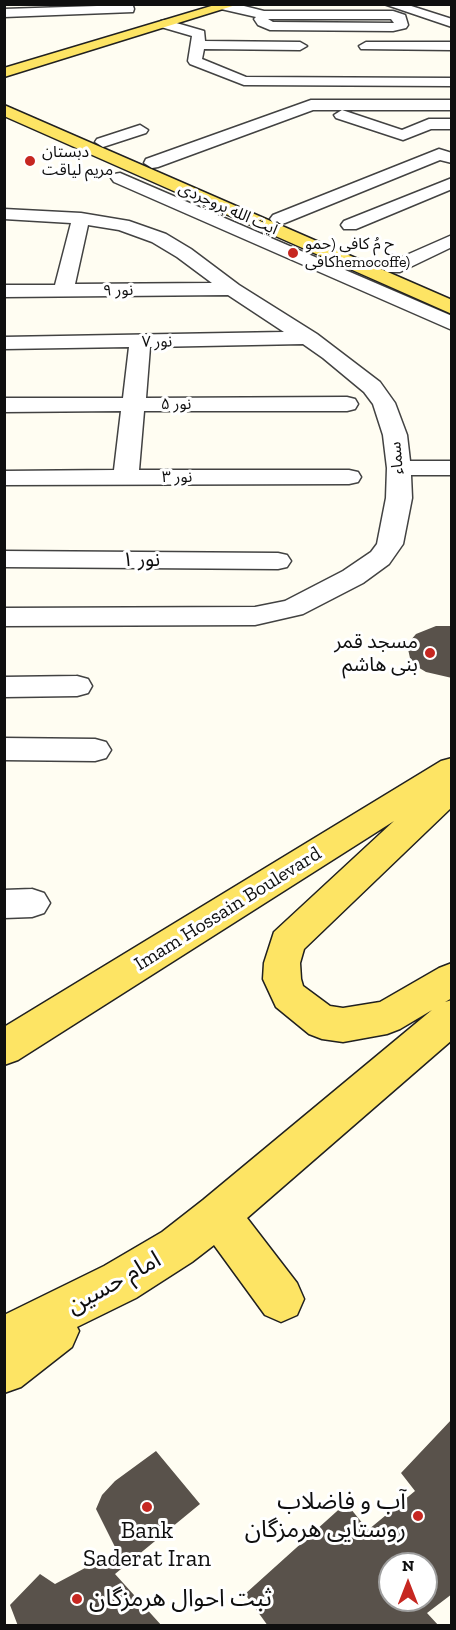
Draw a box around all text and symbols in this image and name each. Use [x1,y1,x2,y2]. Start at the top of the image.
place label: دبستان مریم لیاقت [42,142,113,180]
marker: دبستان مریم لیاقت [23,154,37,168]
street label: آیت الله بروجردی [175,179,281,239]
place label: حِ مُ کافی (حمو کافیhemocoffe) [305,234,410,272]
marker: حِ مُ کافی (حمو کافیhemocoffe) [286,246,300,260]
street label: نور ۹ [103,280,133,300]
street label: نور ۷ [142,332,172,352]
street label: نور ۵ [161,394,191,414]
street label: سماء [386,441,408,475]
street label: نور ۳ [162,467,192,487]
street label: نور ۱ [122,548,160,572]
place label: مسجد قمر بنی هاشم [334,630,418,677]
marker: مسجد قمر بنی هاشم [423,646,437,660]
street label: Imam Hossain Boulevard [130,842,326,976]
street label: امام حسین [62,1245,166,1321]
place label: آب و فاضلاب روستایی هرمزگان [245,1488,406,1544]
marker: Bank Saderat Iran [140,1500,154,1514]
marker: آب و فاضلاب روستایی هرمزگان [411,1509,425,1523]
place label: Bank Saderat Iran [83,1517,211,1573]
north arrow [378,1552,438,1612]
text: N [402,1556,414,1575]
place label: ثبت احوال هرمزگان [89,1585,272,1613]
marker: ثبت احوال هرمزگان [70,1592,84,1606]

